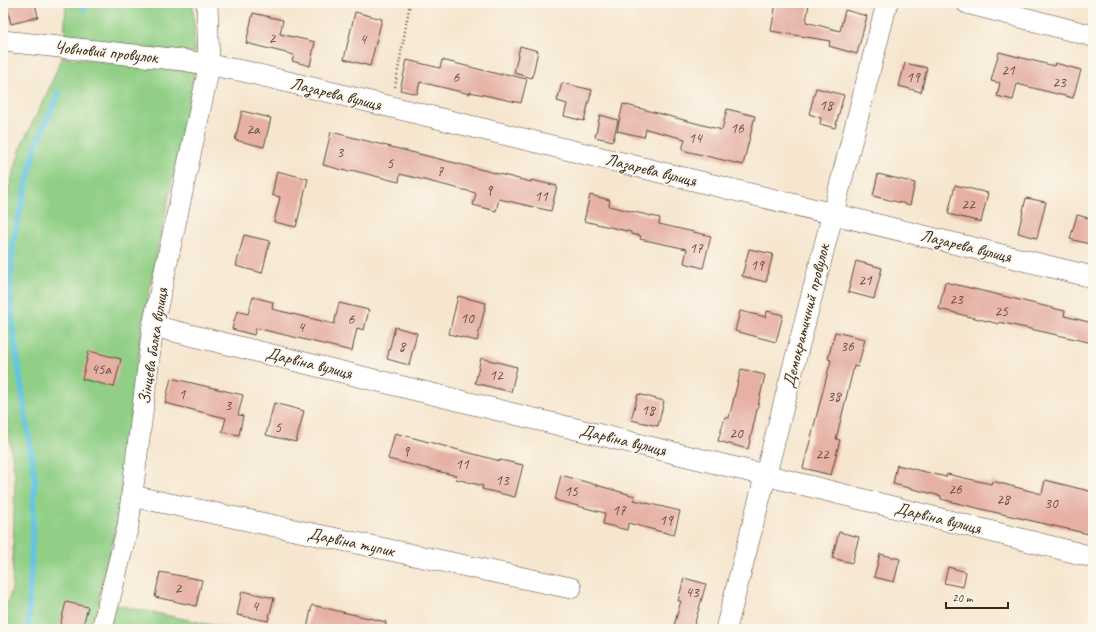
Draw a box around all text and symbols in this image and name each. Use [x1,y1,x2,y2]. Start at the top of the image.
house number: 2 [269,29,277,48]
house number: 4 [360,30,368,49]
street label: Човновий провулок [53,36,160,68]
house number: 21 [1001,61,1016,80]
house number: 6 [453,68,461,87]
house number: 19 [906,68,921,87]
street label: Лазарева вулиця [288,73,384,117]
house number: 23 [1052,73,1067,92]
house number: 18 [819,96,834,115]
house number: 16 [730,119,745,138]
house number: 2а [246,120,261,139]
house number: 14 [688,129,703,148]
house number: 3 [337,143,345,162]
street label: Лазарева вулиця [603,149,699,193]
house number: 5 [387,154,395,173]
house number: 7 [437,162,445,181]
house number: 9 [486,181,494,200]
house number: 11 [534,187,549,206]
house number: 22 [961,195,976,214]
street label: Лазарева вулиця [918,225,1014,269]
house number: 17 [689,239,704,258]
street label: Демократичний провулок [778,240,834,390]
house number: 19 [750,256,765,275]
house number: 21 [858,271,873,290]
street label: Зінцева балка вулиця [133,285,173,406]
house number: 23 [949,290,964,309]
house number: 25 [994,302,1009,321]
house number: 10 [460,309,475,328]
house number: 6 [348,310,356,329]
house number: 4 [298,318,306,337]
house number: 8 [399,337,407,356]
house number: 36 [840,337,855,356]
street label: Дарвіна вулиця [264,342,355,384]
house number: 45а [91,360,112,379]
house number: 12 [489,366,504,385]
house number: 1 [179,385,187,404]
house number: 38 [827,387,842,406]
house number: 3 [225,396,233,415]
house number: 18 [641,401,656,420]
house number: 5 [275,418,283,437]
street label: Дарвіна вулиця [578,419,669,461]
house number: 20 [729,424,744,443]
house number: 9 [403,442,411,461]
house number: 22 [815,445,830,464]
house number: 11 [455,455,470,474]
house number: 13 [495,471,510,490]
house number: 26 [948,480,963,499]
house number: 15 [564,482,579,501]
house number: 28 [996,490,1011,509]
house number: 30 [1044,494,1059,513]
street label: Дарвіна вулиця [893,497,984,539]
house number: 17 [612,501,627,520]
house number: 19 [659,511,674,530]
street label: Дарвіна тупик [306,523,398,562]
house number: 2 [175,579,183,598]
house number: 43 [685,583,700,602]
scale bar [946,584,1008,610]
text: 20 m [952,590,974,606]
house number: 4 [252,597,260,616]

